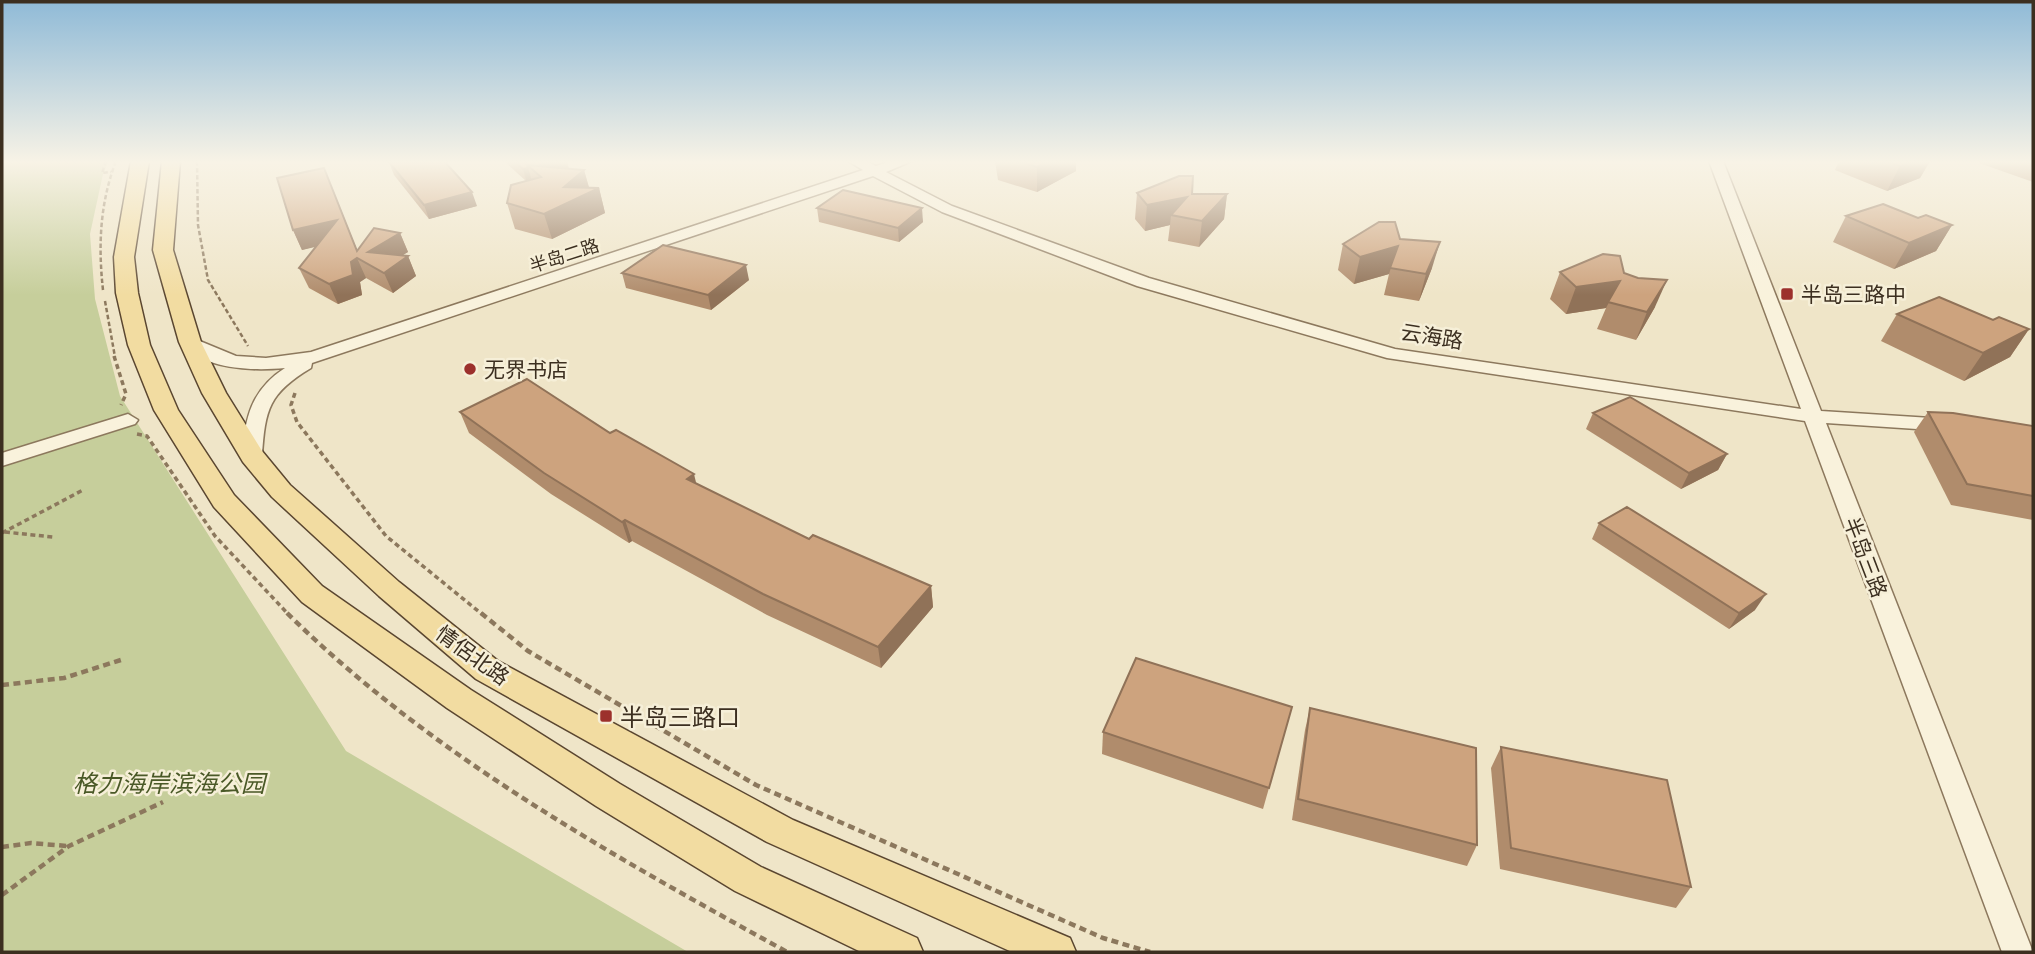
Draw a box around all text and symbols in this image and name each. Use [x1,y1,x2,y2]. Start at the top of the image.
street label: 半岛二路 [526,232,602,278]
place label: 半岛三路中 [1801,280,1906,308]
marker: 半岛三路中 [1779,286,1795,302]
street label: 云海路 [1399,317,1465,355]
place label: 无界书店 [484,355,568,383]
marker: 无界书店 [462,361,478,377]
street label: 半岛三路 [1838,513,1894,601]
street label: 情侶北路 [431,619,515,691]
place label: 半岛三路口 [620,700,740,733]
marker: 半岛三路口 [598,708,614,724]
park label: 格力海岸滨海公园 [73,766,268,799]

